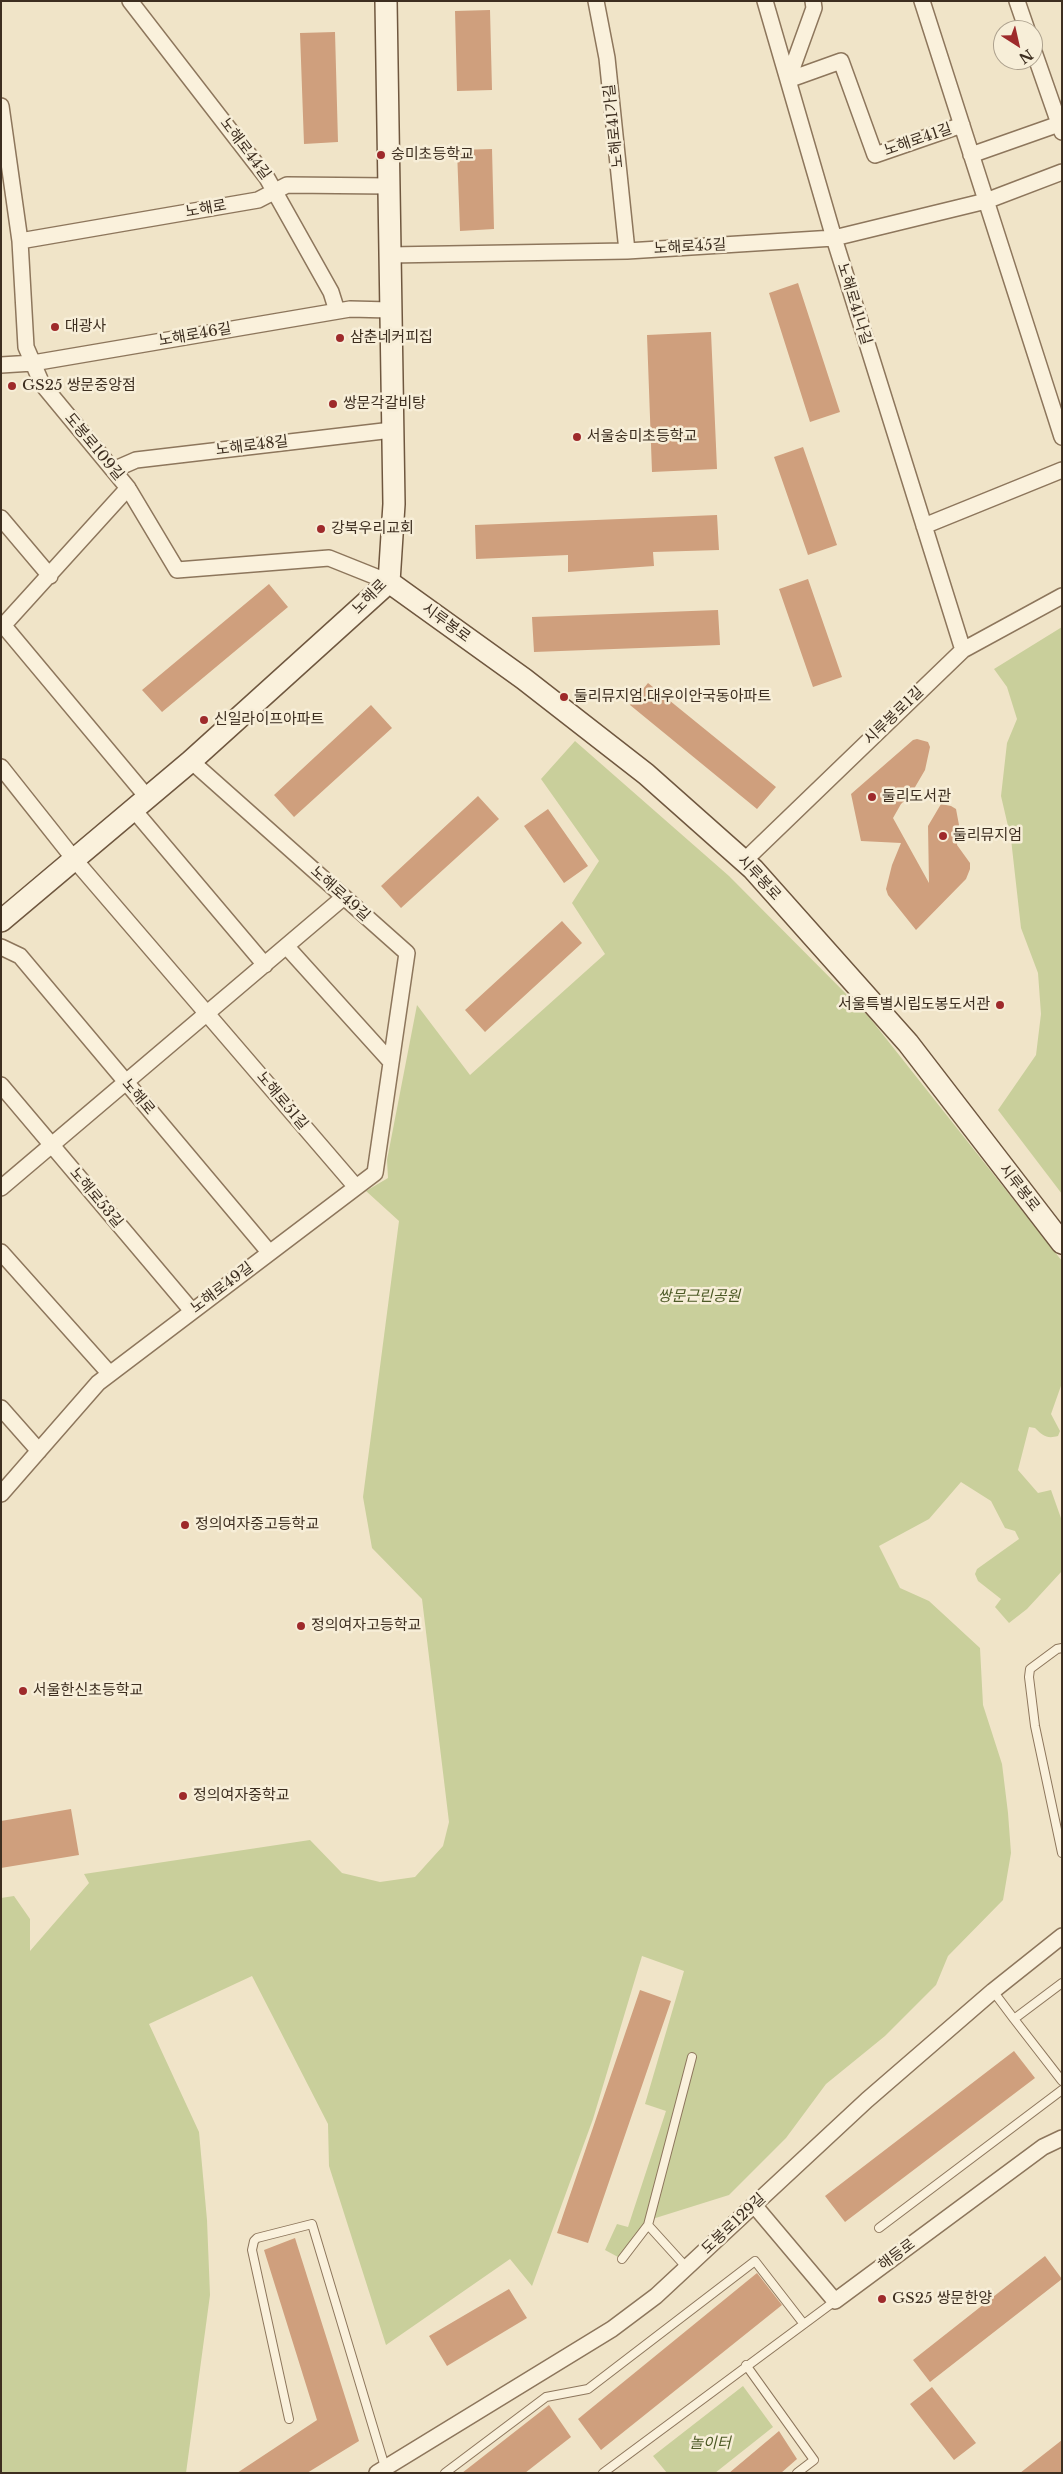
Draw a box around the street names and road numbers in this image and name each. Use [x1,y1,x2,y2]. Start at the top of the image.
street label: 노해로41가길 [601,83,627,169]
street label: 노해로44길 [216,115,274,183]
street label: 노해로41길 [882,120,954,160]
street label: 노해로 [184,197,228,221]
street label: 노해로45길 [653,236,727,258]
street label: 노해로41나길 [833,261,875,347]
street label: 노해로46길 [157,320,233,350]
street label: 도봉로109길 [61,410,127,484]
street label: 노해로48길 [215,433,289,459]
street label: 노해로 [349,576,391,618]
street label: 시루봉로 [418,599,474,647]
street label: 시루봉로1길 [861,683,927,749]
street label: 시루봉로 [734,852,784,904]
street label: 노해로49길 [307,863,373,925]
street label: 노해로51길 [252,1068,312,1134]
street label: 노해로 [118,1075,158,1119]
street label: 시루봉로 [995,1161,1043,1215]
street label: 노해로53길 [66,1164,126,1232]
street label: 노해로49길 [187,1259,257,1317]
street label: 도봉로129길 [698,2190,770,2258]
street label: 해등로 [875,2235,919,2275]

